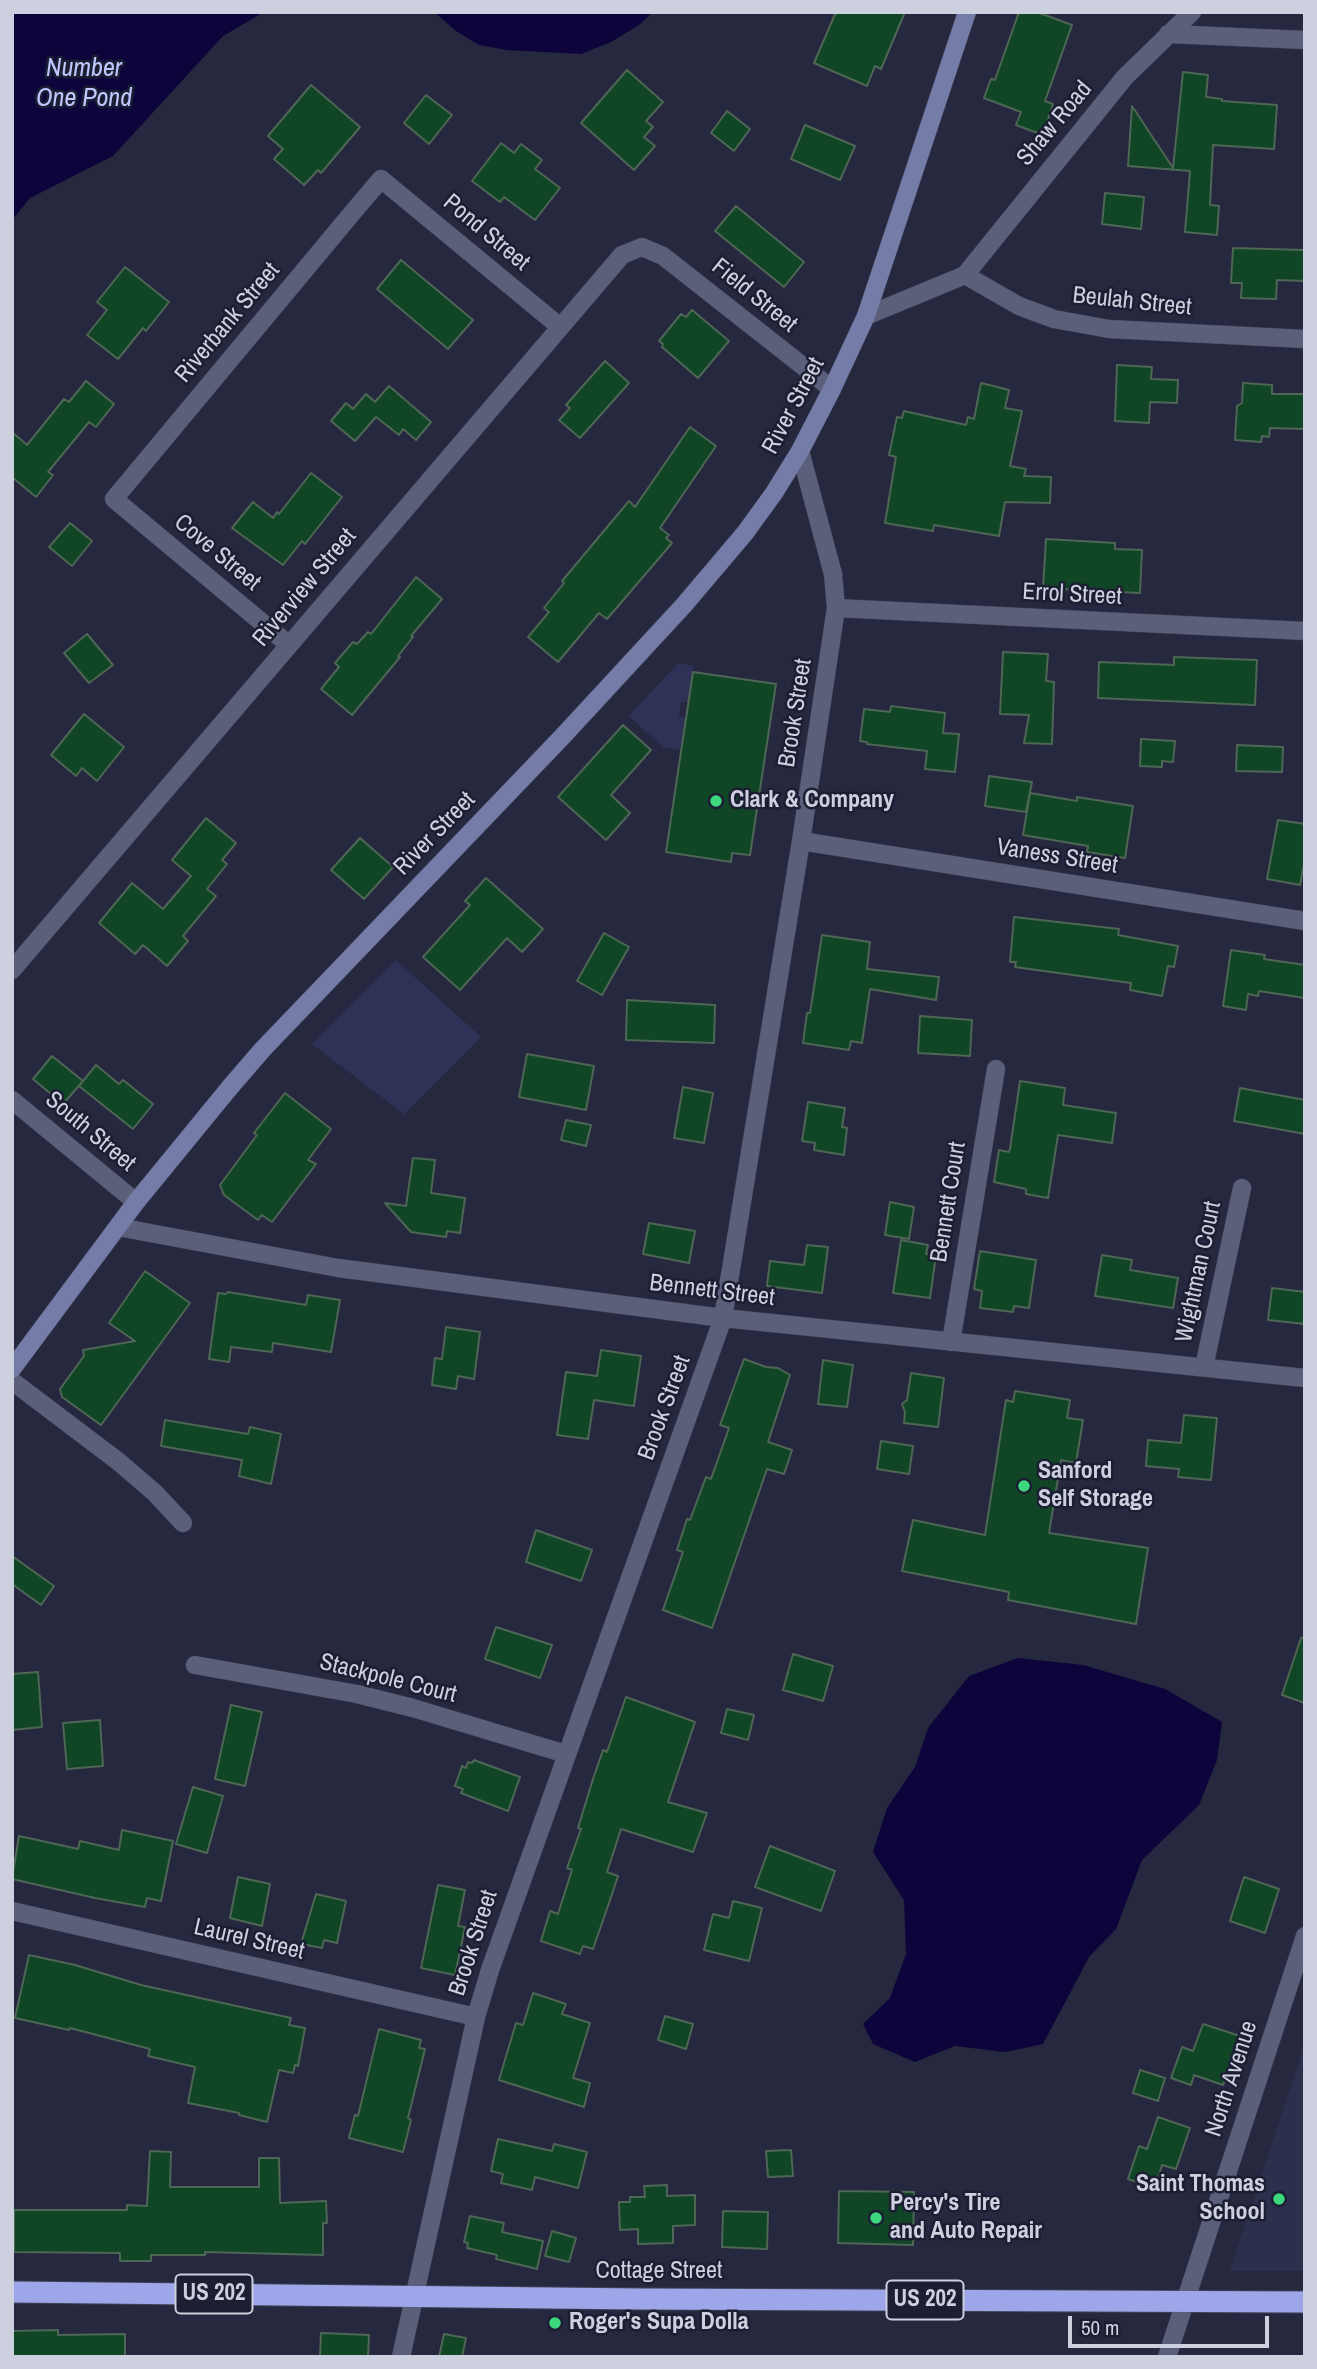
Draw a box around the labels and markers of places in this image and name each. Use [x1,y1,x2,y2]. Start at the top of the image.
place label: Clark & Company [730,787,894,815]
marker: Clark & Company [708,793,724,809]
place label: Sanford Self Storage [1038,1458,1153,1514]
marker: Sanford Self Storage [1016,1478,1032,1494]
place label: Saint Thomas School [1136,2171,1265,2227]
place label: Percy's Tire and Auto Repair [890,2190,1042,2246]
marker: Saint Thomas School [1271,2191,1287,2207]
marker: Percy's Tire and Auto Repair [868,2210,884,2226]
place label: Roger's Supa Dolla [569,2309,749,2337]
marker: Roger's Supa Dolla [547,2315,563,2331]

